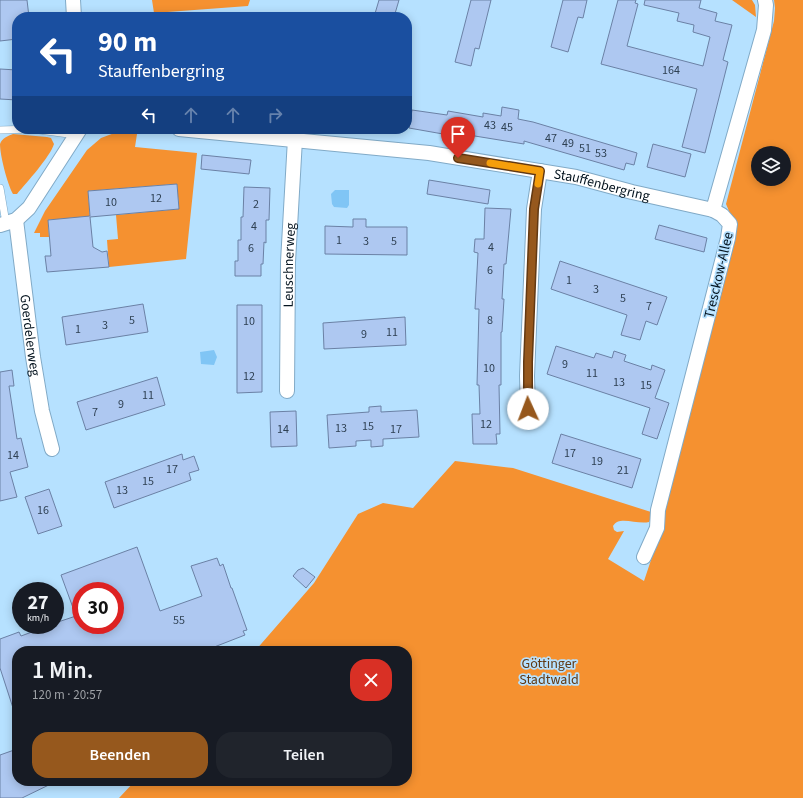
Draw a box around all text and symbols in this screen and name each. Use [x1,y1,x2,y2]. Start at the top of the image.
text: 90 m [98,22,157,62]
icon: left [32,28,84,80]
text: Stauffenbergring [98,59,224,84]
house number: 164 [662,62,680,79]
icon: left [138,104,160,126]
icon: ahead [180,104,202,126]
icon: ahead [222,104,244,126]
icon: right [264,104,286,126]
pin [441,117,475,158]
house number: 43 [484,117,496,134]
house number: 45 [501,119,513,136]
icon: arrive [447,123,469,145]
house number: 47 [545,130,557,147]
house number: 49 [562,135,574,152]
house number: 51 [579,140,591,157]
house number: 53 [595,145,607,162]
map controls [751,146,791,186]
button: layers [751,146,791,186]
street label: Stauffenbergring [552,165,652,207]
house number: 12 [150,190,162,207]
house number: 10 [105,194,117,211]
house number: 2 [253,196,259,213]
house number: 4 [251,218,257,235]
street label: Leuschnerweg [279,222,301,307]
street label: Tresckow-Allee [699,230,739,320]
house number: 1 [336,232,342,249]
house number: 3 [363,233,369,250]
house number: 5 [391,233,397,250]
house number: 4 [488,239,494,256]
house number: 6 [248,240,254,257]
house number: 6 [487,262,493,279]
house number: 1 [566,272,572,289]
house number: 3 [593,281,599,298]
house number: 5 [620,290,626,307]
street label: Goerdelerweg [14,293,45,378]
house number: 7 [646,298,652,315]
house number: 5 [129,312,135,329]
house number: 8 [487,312,493,329]
house number: 10 [243,313,255,330]
house number: 3 [102,317,108,334]
house number: 1 [75,321,81,338]
house number: 11 [386,324,398,341]
house number: 9 [361,326,367,343]
house number: 9 [562,356,568,373]
house number: 10 [483,360,495,377]
house number: 11 [586,365,598,382]
house number: 12 [243,368,255,385]
house number: 13 [613,374,625,391]
house number: 15 [640,377,652,394]
house number: 11 [142,387,154,404]
position arrow [507,388,549,430]
house number: 9 [118,396,124,413]
house number: 7 [92,404,98,421]
house number: 12 [480,416,492,433]
house number: 15 [362,418,374,435]
house number: 13 [335,420,347,437]
house number: 14 [277,421,289,438]
house number: 17 [390,421,402,438]
house number: 17 [564,445,576,462]
house number: 14 [7,447,19,464]
house number: 19 [591,453,603,470]
house number: 17 [166,461,178,478]
house number: 21 [617,462,629,479]
house number: 15 [142,473,154,490]
house number: 13 [116,482,128,499]
house number: 16 [37,502,49,519]
speed limit sign: 30 [72,582,124,634]
text: 27 [27,589,49,617]
text: km/h [27,611,49,625]
house number: 55 [173,612,185,629]
text: 1 Min. [32,653,93,688]
park label: Göttinger Stadtwald [519,654,579,690]
button: close [350,659,392,701]
text: 120 m · 20:57 [32,686,102,704]
button: Beenden [32,732,208,778]
button: Teilen [216,732,392,778]

